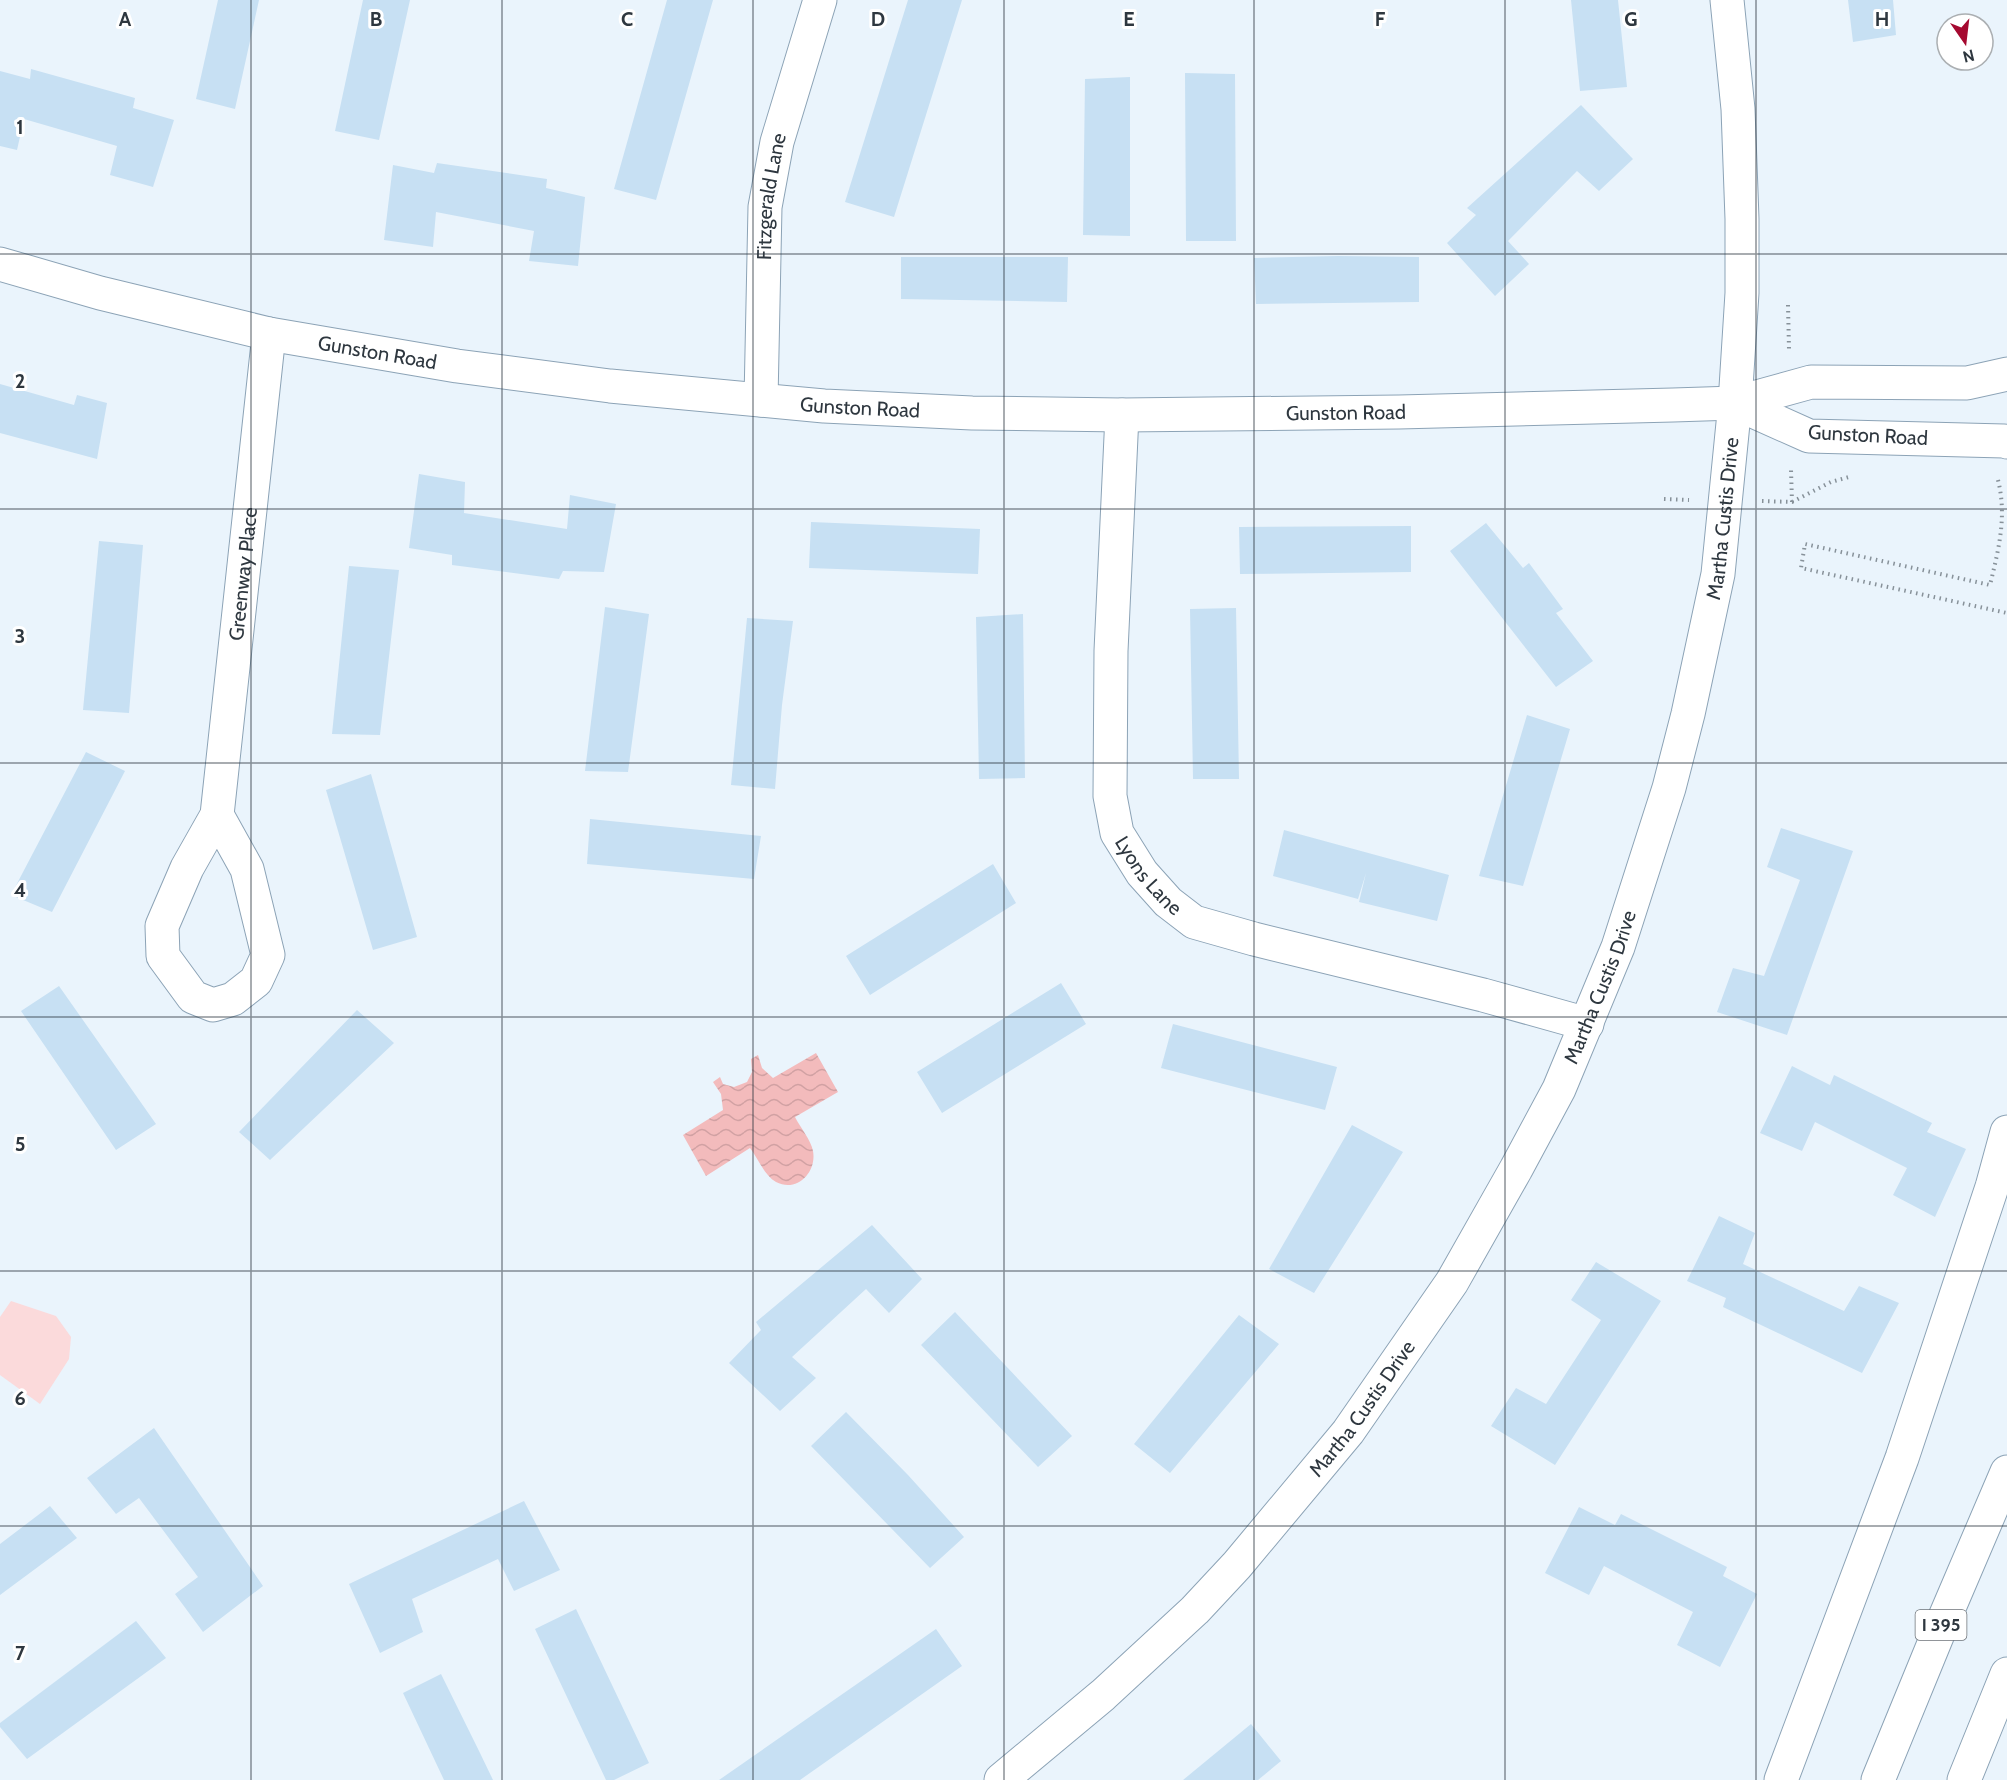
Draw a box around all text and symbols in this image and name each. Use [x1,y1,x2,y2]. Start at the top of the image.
text: A [119,7,132,31]
text: B [370,7,382,31]
text: C [621,7,633,31]
text: D [871,7,885,31]
text: E [1123,7,1135,31]
text: F [1375,7,1386,31]
text: G [1624,7,1638,31]
text: H [1875,7,1889,31]
north arrow [1935,12,1995,72]
text: N [1961,45,1976,67]
text: 1 [16,115,24,139]
street label: Fitzgerald Lane [752,130,791,260]
street label: Gunston Road [316,331,439,374]
text: 2 [15,369,25,393]
street label: Gunston Road [799,392,921,423]
street label: Gunston Road [1286,400,1406,425]
street label: Gunston Road [1807,420,1929,450]
street label: Martha Custis Drive [1701,436,1744,602]
street label: Greenway Place [224,506,262,642]
text: 3 [15,624,25,648]
street label: Lyons Lane [1110,832,1187,920]
text: 4 [14,878,26,902]
street label: Martha Custis Drive [1559,907,1641,1067]
text: 5 [15,1132,25,1156]
street label: Martha Custis Drive [1304,1336,1420,1481]
text: 6 [14,1386,26,1410]
road number: I 395 [1916,1610,1966,1640]
text: 7 [15,1641,26,1665]

